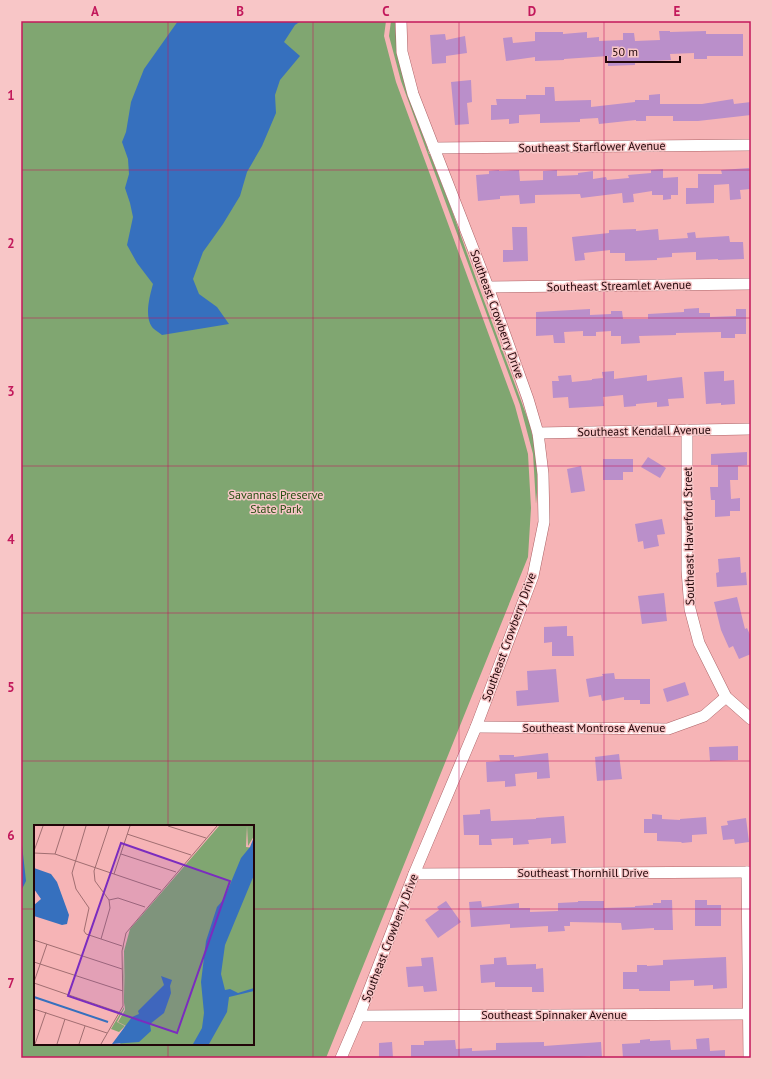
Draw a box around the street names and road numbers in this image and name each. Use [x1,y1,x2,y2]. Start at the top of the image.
street label: Southeast Starflower Avenue [518,138,666,155]
street label: Southeast Crowberry Drive [467,247,528,380]
street label: Southeast Streamlet Avenue [547,277,691,294]
street label: Southeast Kendall Avenue [577,422,711,439]
street label: Southeast Haverford Street [680,467,697,605]
street label: Southeast Crowberry Drive [478,570,539,703]
street label: Southeast Montrose Avenue [523,720,665,735]
street label: Southeast Thornhill Drive [517,865,649,880]
street label: Southeast Crowberry Drive [358,872,421,1004]
street label: Southeast Spinnaker Avenue [481,1007,627,1022]

